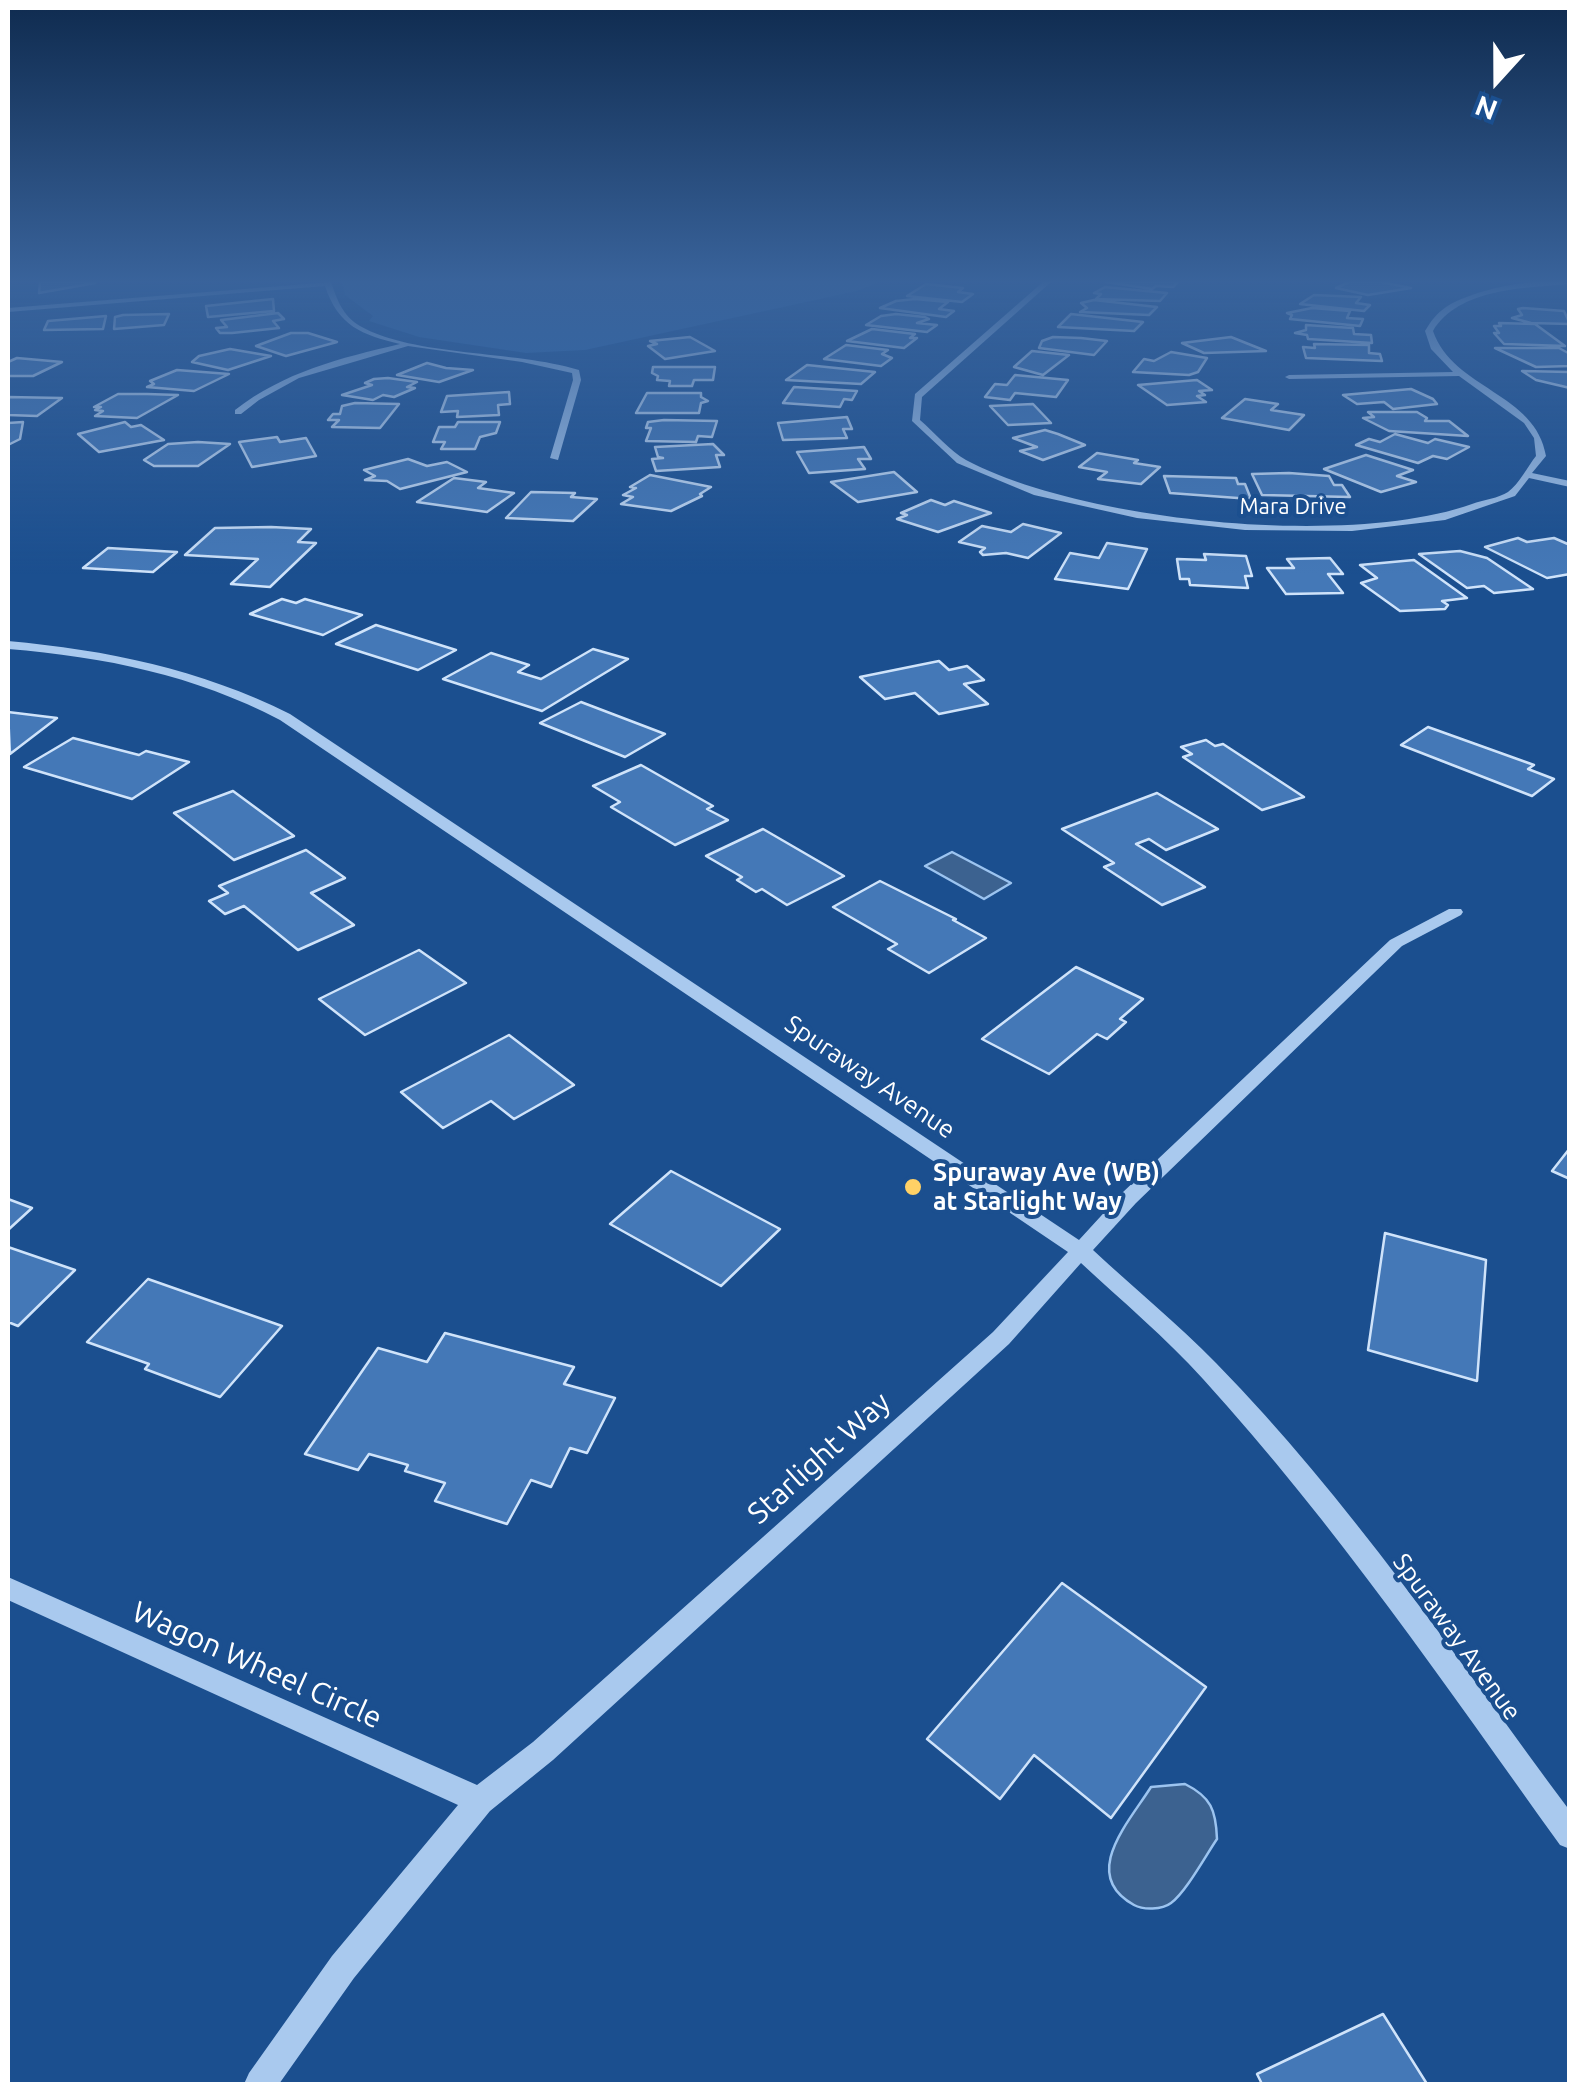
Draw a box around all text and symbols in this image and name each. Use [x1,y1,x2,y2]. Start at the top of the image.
north arrow [1447,30,1547,130]
text: N [1471,90,1501,127]
street label: Mara Drive [1239,494,1347,520]
street label: Spuraway Avenue [779,1009,961,1145]
place label: Spuraway Ave (WB) at Starlight Way [933,1158,1160,1217]
marker: Spuraway Ave (WB) at Starlight Way [902,1176,924,1198]
street label: Starlight Way [740,1385,898,1531]
street label: Spuraway Avenue [1387,1548,1527,1726]
street label: Wagon Wheel Circle [127,1594,387,1736]

